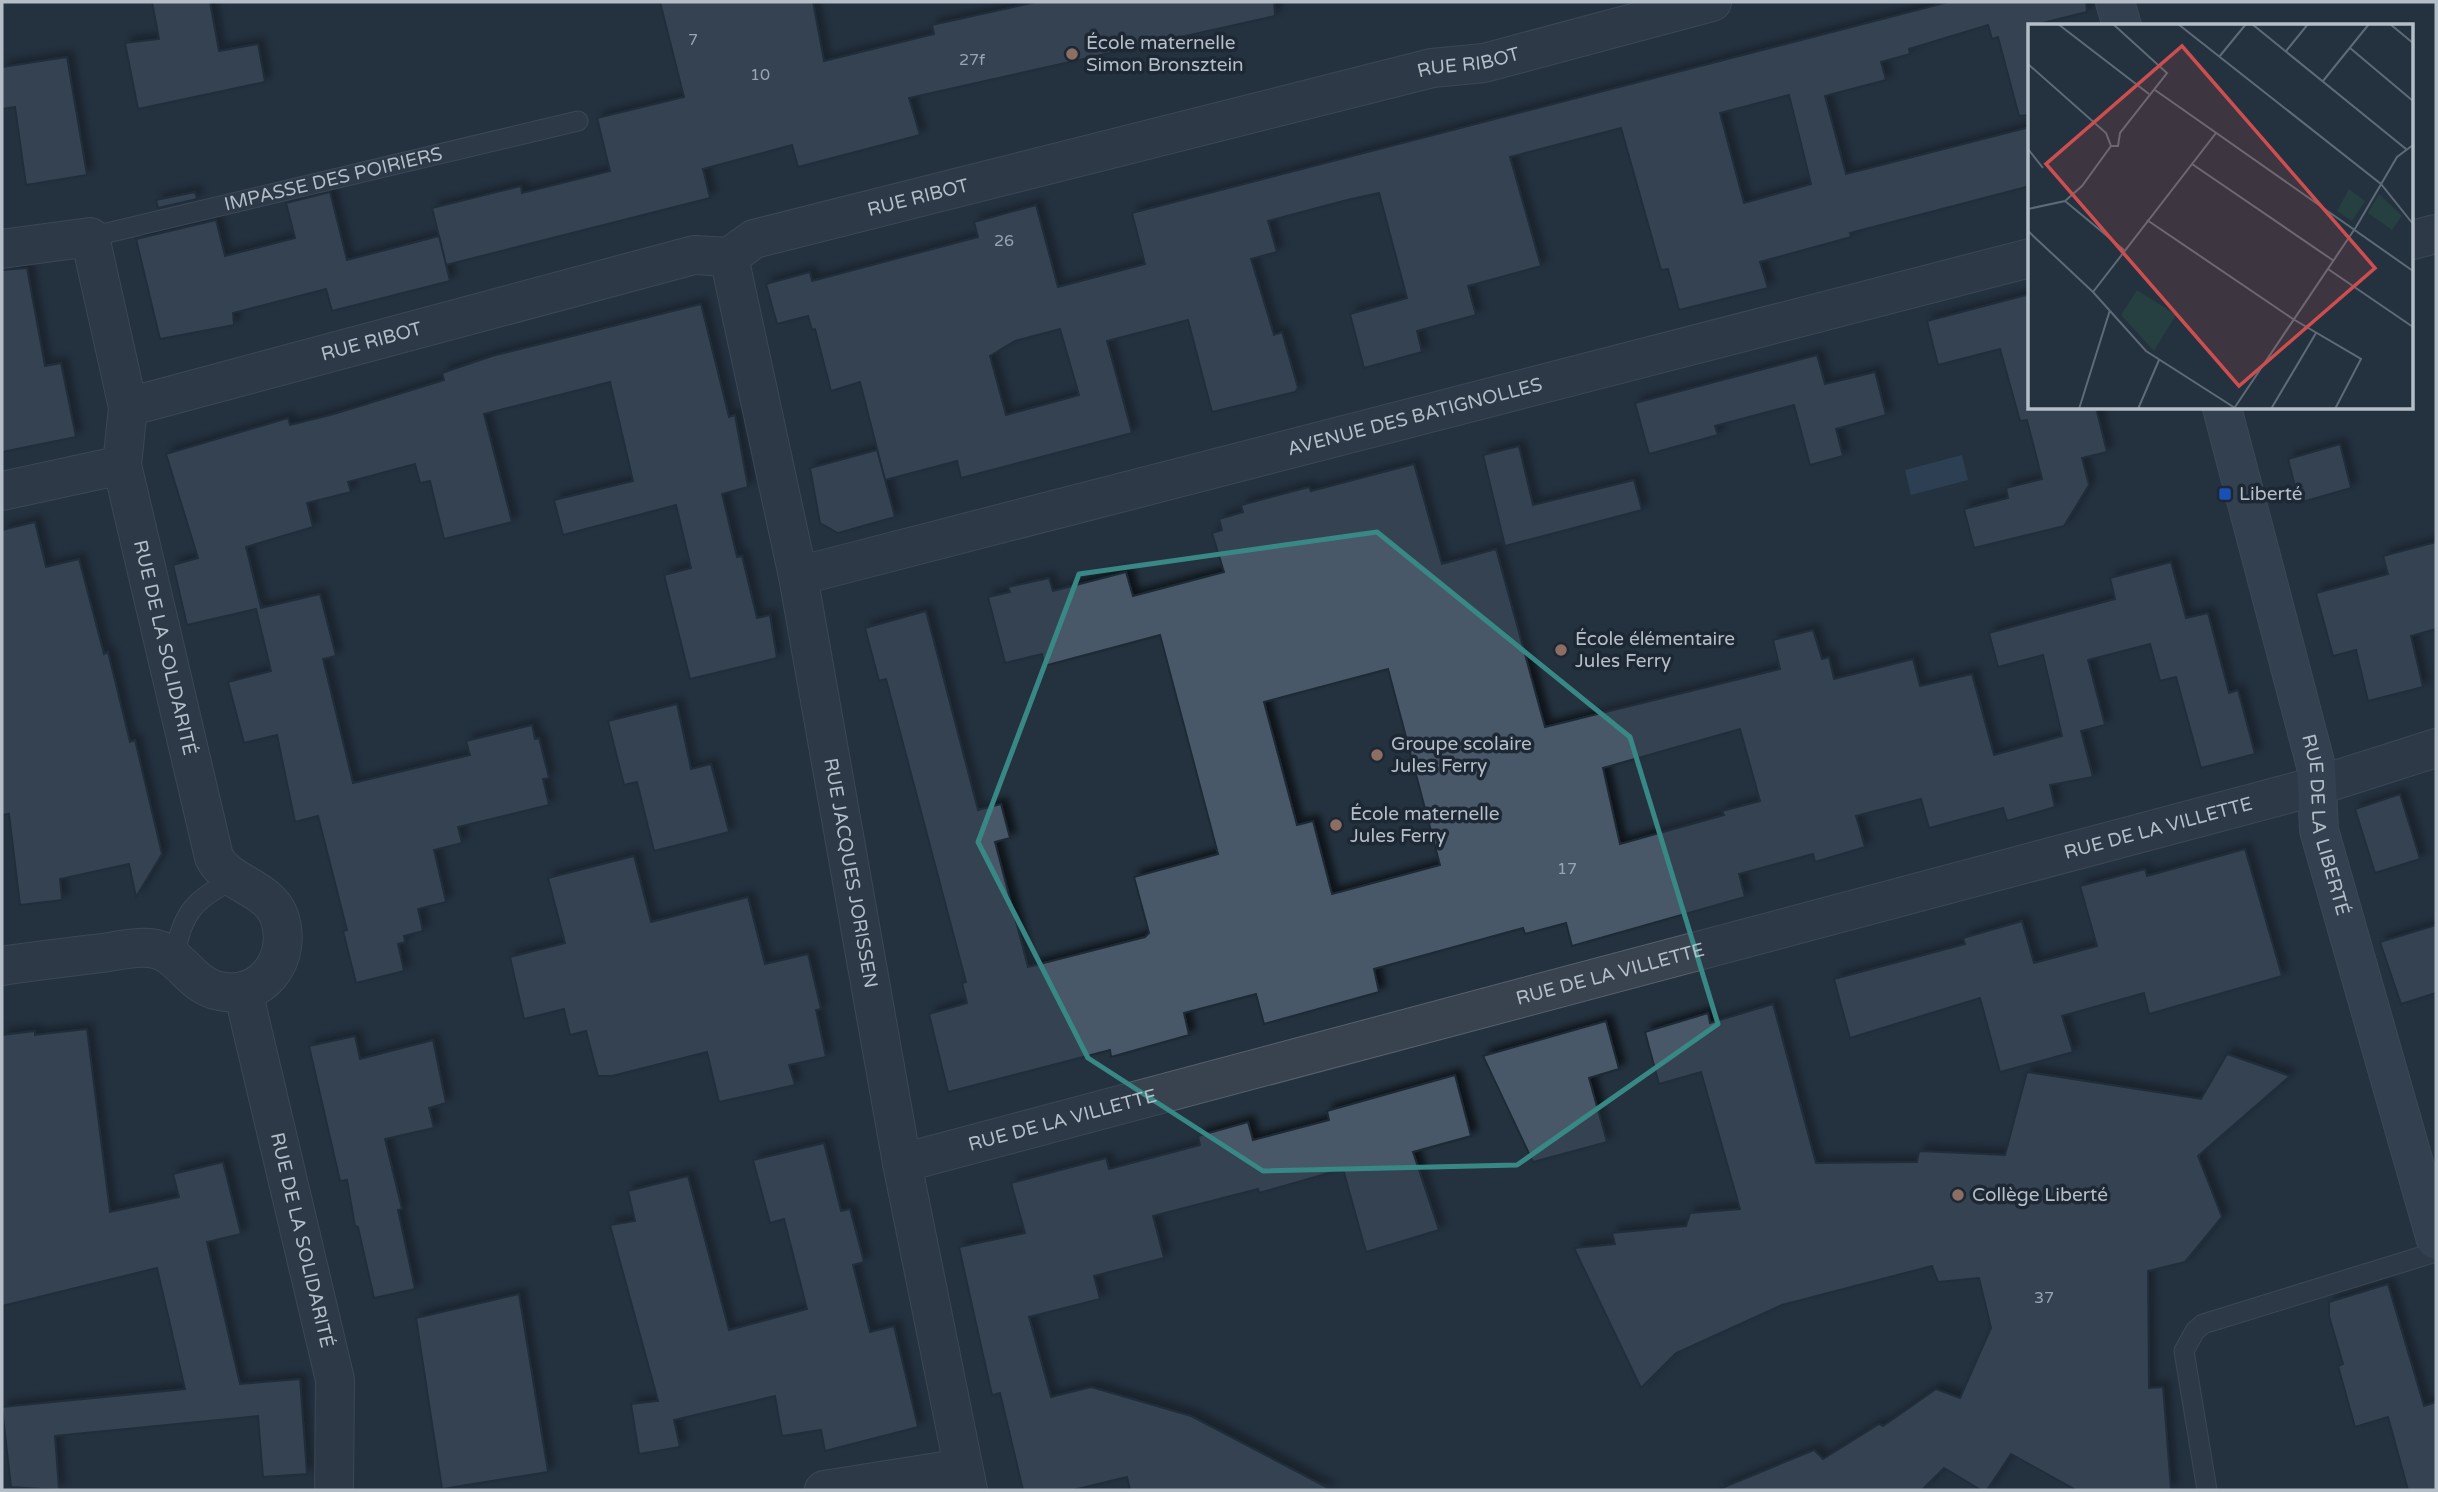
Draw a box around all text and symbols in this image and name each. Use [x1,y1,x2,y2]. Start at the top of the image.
inset map [2028,24,2414,410]
house number: 7 [688,30,698,50]
place label: École maternelle Simon Bronsztein [1086,32,1244,76]
street label: RUE RIBOT [1415,43,1522,82]
marker: École maternelle Simon Bronsztein [1064,46,1080,62]
house number: 27f [959,50,986,70]
house number: 10 [750,65,770,85]
street label: IMPASSE DES POIRIERS [222,143,444,216]
street label: RUE RIBOT [865,174,971,221]
house number: 26 [994,231,1014,251]
street label: RUE RIBOT [318,317,425,366]
street label: AVENUE DES BATIGNOLLES [1285,373,1545,460]
place label: Liberté [2239,483,2303,505]
marker: Liberté [2217,486,2233,502]
street label: RUE DE LA SOLIDARITÉ [129,538,201,758]
place label: École élémentaire Jules Ferry [1575,628,1735,672]
marker: École élémentaire Jules Ferry [1553,642,1569,658]
street label: RUE DE LA LIBERTÉ [2297,732,2354,918]
place label: Groupe scolaire Jules Ferry [1391,733,1532,777]
marker: Groupe scolaire Jules Ferry [1369,747,1385,763]
street label: RUE JACQUES JORISSEN [819,756,882,990]
street label: RUE DE LA VILLETTE [2062,793,2255,864]
place label: École maternelle Jules Ferry [1350,803,1499,847]
marker: École maternelle Jules Ferry [1328,817,1344,833]
house number: 17 [1557,859,1577,879]
street label: RUE DE LA VILLETTE [1514,939,1707,1010]
street label: RUE DE LA VILLETTE [966,1085,1159,1156]
street label: RUE DE LA SOLIDARITÉ [266,1130,338,1350]
place label: Collège Liberté [1972,1184,2108,1206]
marker: Collège Liberté [1950,1187,1966,1203]
house number: 37 [2034,1288,2054,1308]

